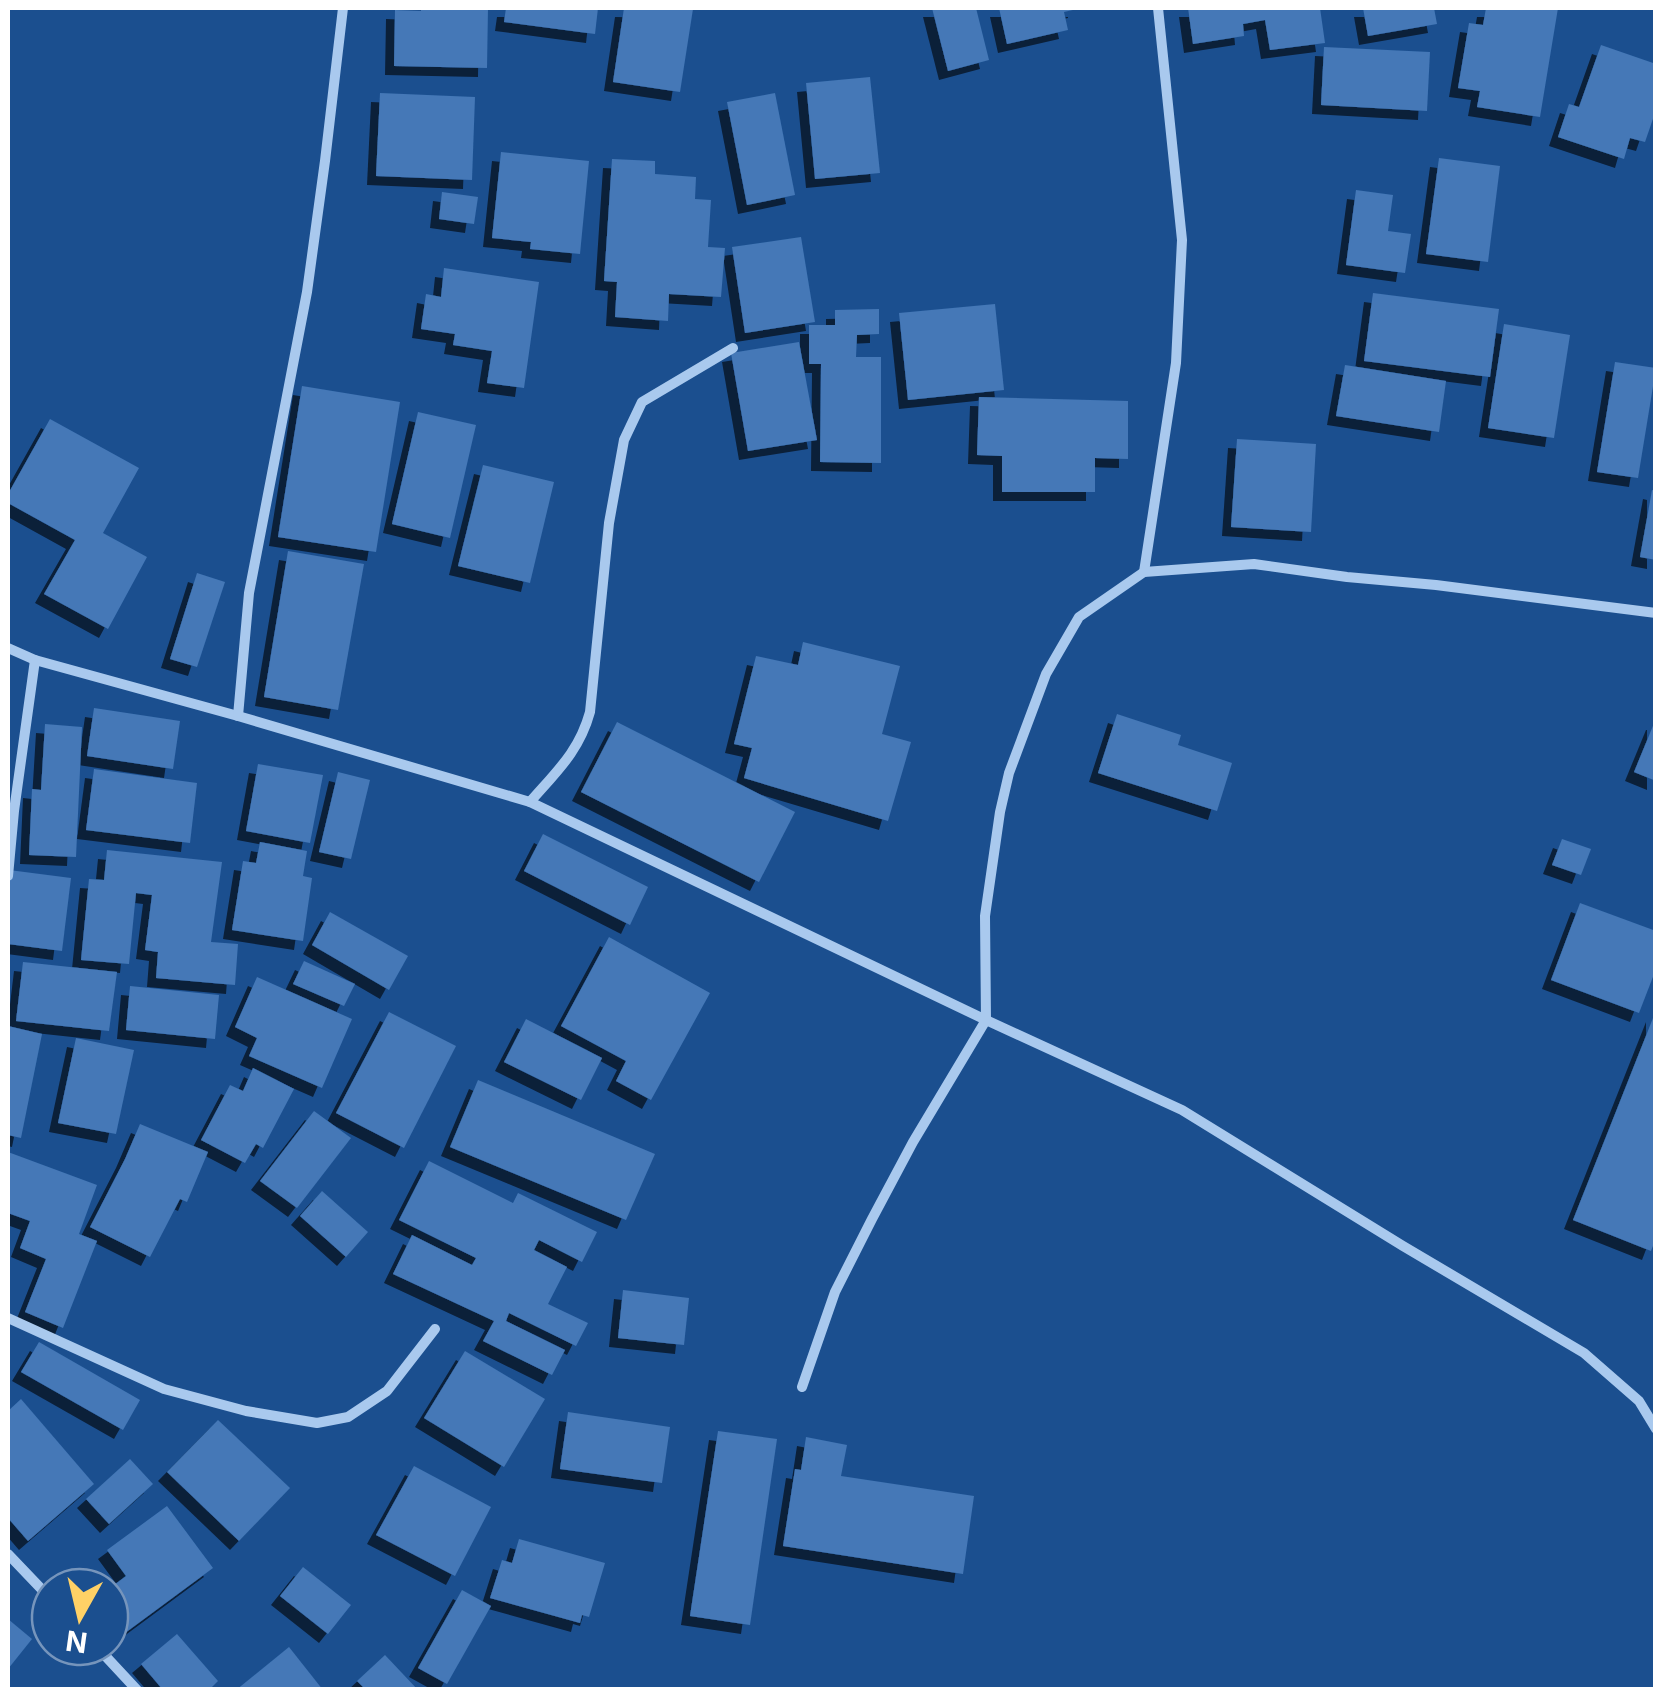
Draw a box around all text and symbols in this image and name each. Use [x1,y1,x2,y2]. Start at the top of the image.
north arrow [30,1567,130,1667]
text: N [64,1623,89,1660]

